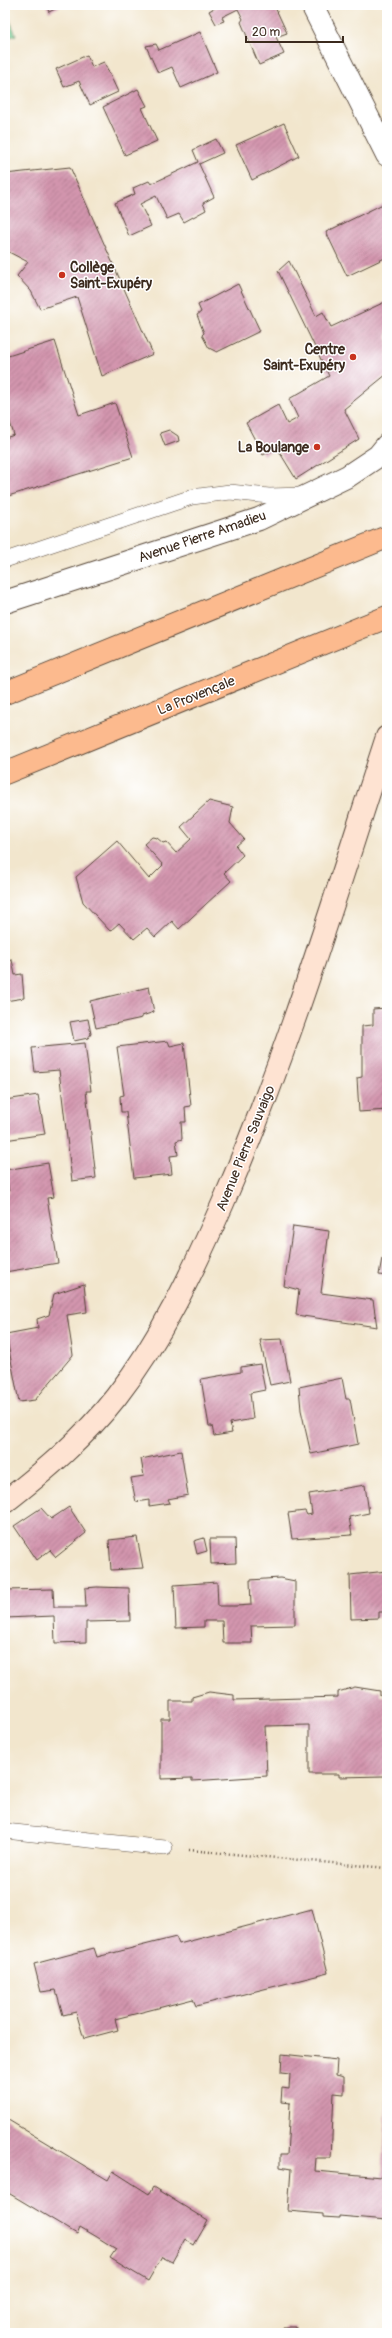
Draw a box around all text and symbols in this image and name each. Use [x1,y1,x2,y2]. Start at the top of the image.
scale bar [246,18,343,44]
text: 20 m [252,25,281,40]
place label: Collège Saint-Exupéry [70,259,152,292]
marker: Collège Saint-Exupéry [57,270,67,280]
place label: Centre Saint-Exupéry [263,341,346,374]
marker: Centre Saint-Exupéry [348,352,358,362]
place label: La Boulange [238,439,310,456]
marker: La Boulange [312,442,322,452]
street label: Avenue Pierre Amadieu [136,507,268,566]
street label: La Provençale [155,672,237,719]
street label: Avenue Pierre Sauvaigo [212,1082,279,1214]

